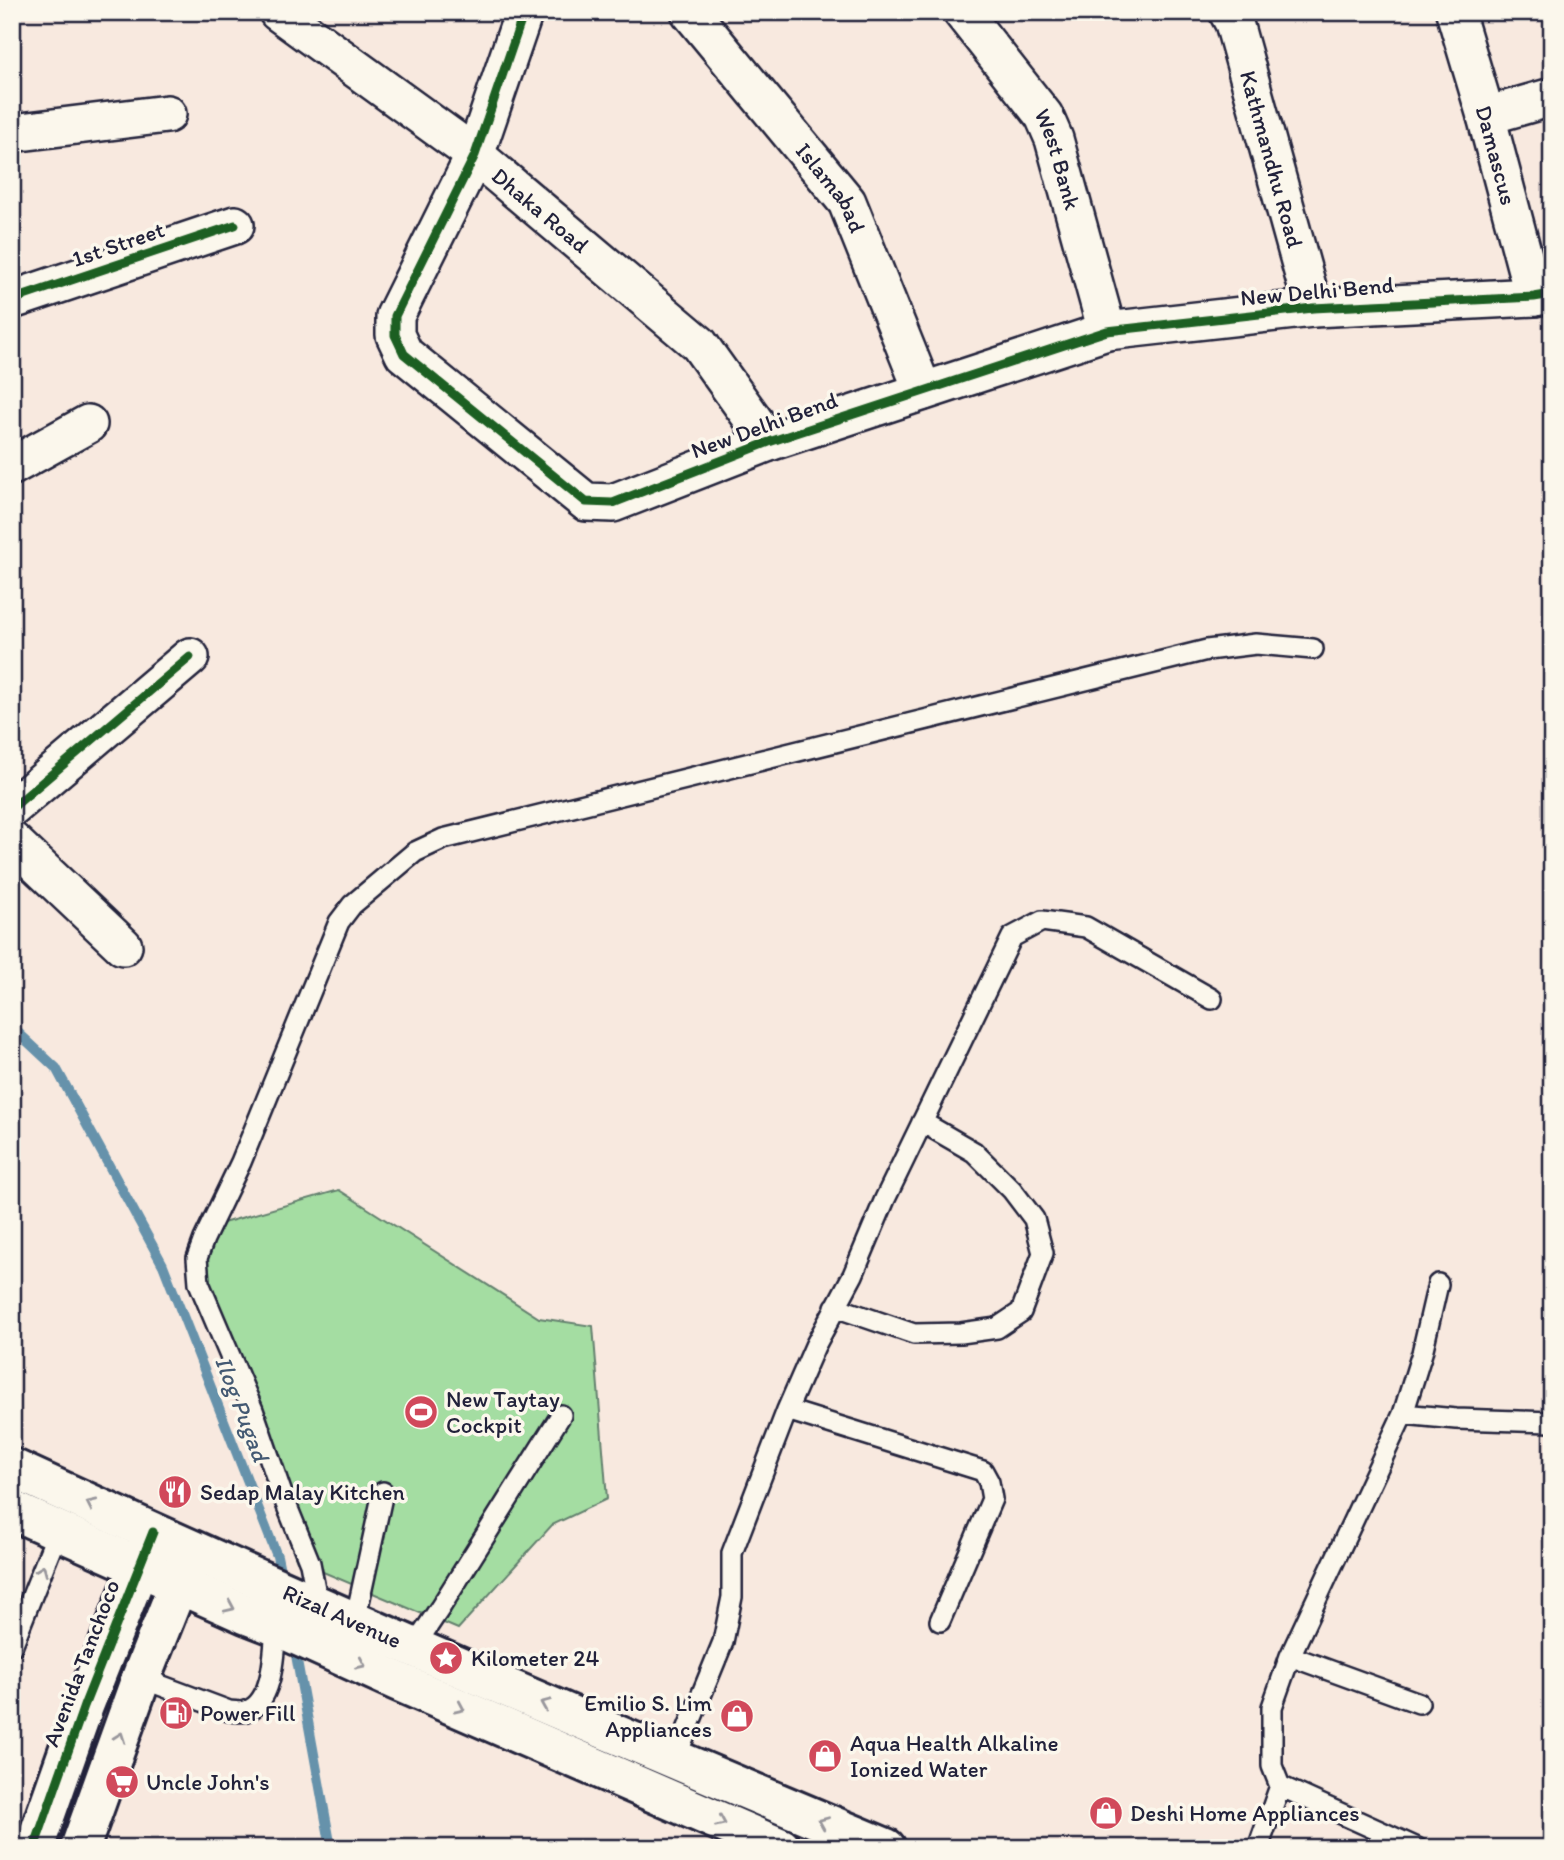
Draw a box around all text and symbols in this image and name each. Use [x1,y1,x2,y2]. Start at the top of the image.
street label: Kathmandhu Road [1234,67,1310,251]
street label: Damascus [1470,102,1523,208]
street label: West Bank [1028,104,1087,213]
street label: Islamabad [790,137,872,237]
street label: Dhaka Road [486,161,595,259]
street label: 1st Street [68,215,168,273]
street label: New Delhi Bend [1239,270,1395,312]
street label: New Delhi Bend [687,386,841,464]
water label: Ilog Pugad [209,1352,276,1467]
place label: New Taytay Cockpit [446,1385,560,1439]
sports icon: New Taytay Cockpit [402,1393,440,1431]
restaurant icon: Sedap Malay Kitchen [156,1473,194,1511]
place label: Sedap Malay Kitchen [200,1478,405,1506]
one-way arrow [86,1498,98,1512]
one-way arrow [33,1565,47,1577]
street label: Avenida Tanchoco [36,1576,126,1750]
street label: Rizal Avenue [279,1578,406,1654]
one-way arrow [223,1599,235,1613]
place icon: Kilometer 24 [427,1639,465,1677]
place label: Kilometer 24 [471,1644,599,1672]
one-way arrow [354,1656,367,1670]
place label: Emilio S. Lim Appliances [584,1689,712,1743]
fuel station icon: Power Fill [157,1694,195,1732]
shop icon: Emilio S. Lim Appliances [718,1697,756,1735]
one-way arrow [540,1698,552,1712]
place label: Power Fill [200,1699,296,1727]
one-way arrow [453,1700,465,1714]
place label: Aqua Health Alkaline Ionized Water [850,1729,1059,1783]
one-way arrow [112,1732,126,1744]
shop icon: Aqua Health Alkaline Ionized Water [806,1737,844,1775]
supermarket icon: Uncle John's [103,1763,141,1801]
place label: Uncle John's [146,1768,270,1796]
shop icon: Deshi Home Appliances [1087,1794,1125,1832]
place label: Deshi Home Appliances [1130,1799,1360,1827]
one-way arrow [714,1813,726,1827]
one-way arrow [818,1816,830,1830]

